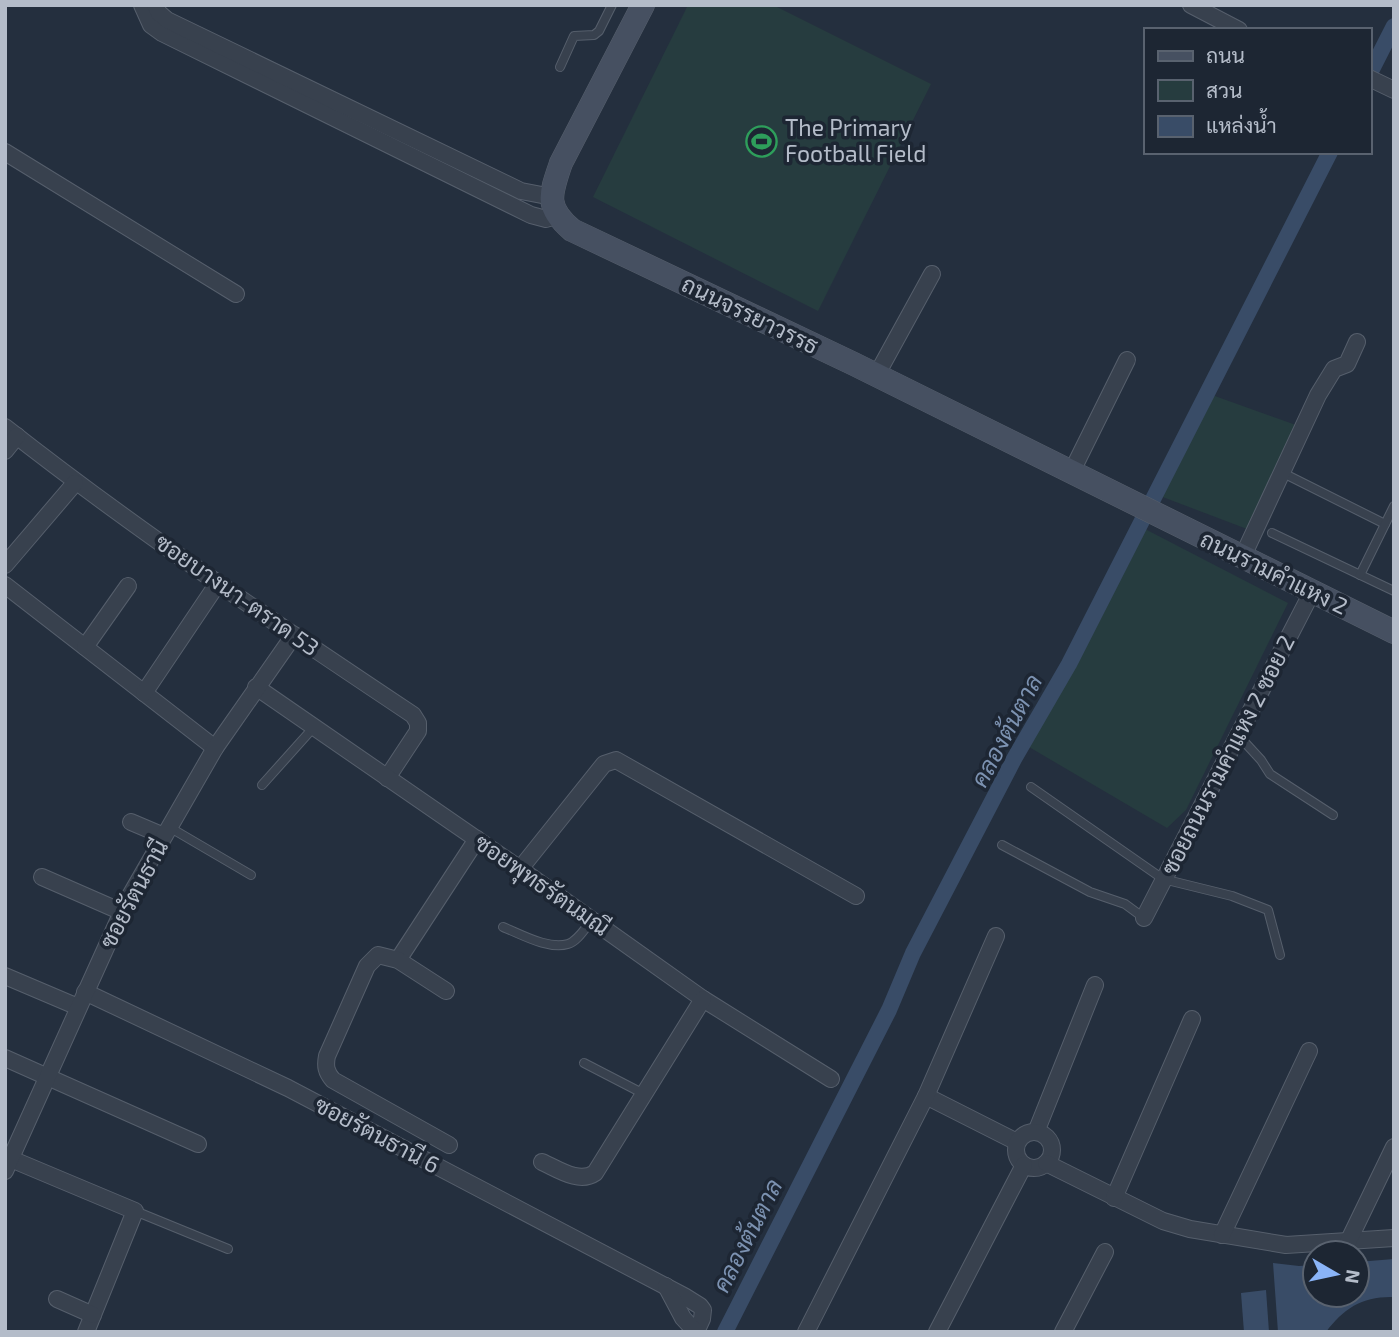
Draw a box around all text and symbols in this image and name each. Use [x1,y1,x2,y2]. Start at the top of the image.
legend [1144,28,1371,154]
text: ถนน [1206,42,1245,67]
text: สวน [1206,77,1242,102]
text: แหล่งน้ำ [1206,108,1277,137]
place label: The Primary Football Field [785,113,926,167]
sports icon: The Primary Football Field [745,124,779,158]
street label: ถนนจรรยาวรรธ [678,269,823,359]
street label: ถนนรามคำแหง 2 [1196,524,1353,620]
street label: ซอยบางนา-ตราด 53 [150,527,325,661]
street label: ซอยถนนรามคำแหง 2 ซอย 2 [1154,630,1300,879]
water label: คลองต้นตาล [964,669,1047,792]
street label: ซอยพุทธรัตนมณี [468,827,615,943]
street label: ซอยรัตนธานี [93,834,173,953]
street label: ซอยรัตนธานี 6 [310,1090,445,1179]
water label: คลองต้นตาล [706,1174,788,1297]
north arrow [1301,1239,1371,1309]
text: N [1341,1268,1366,1285]

